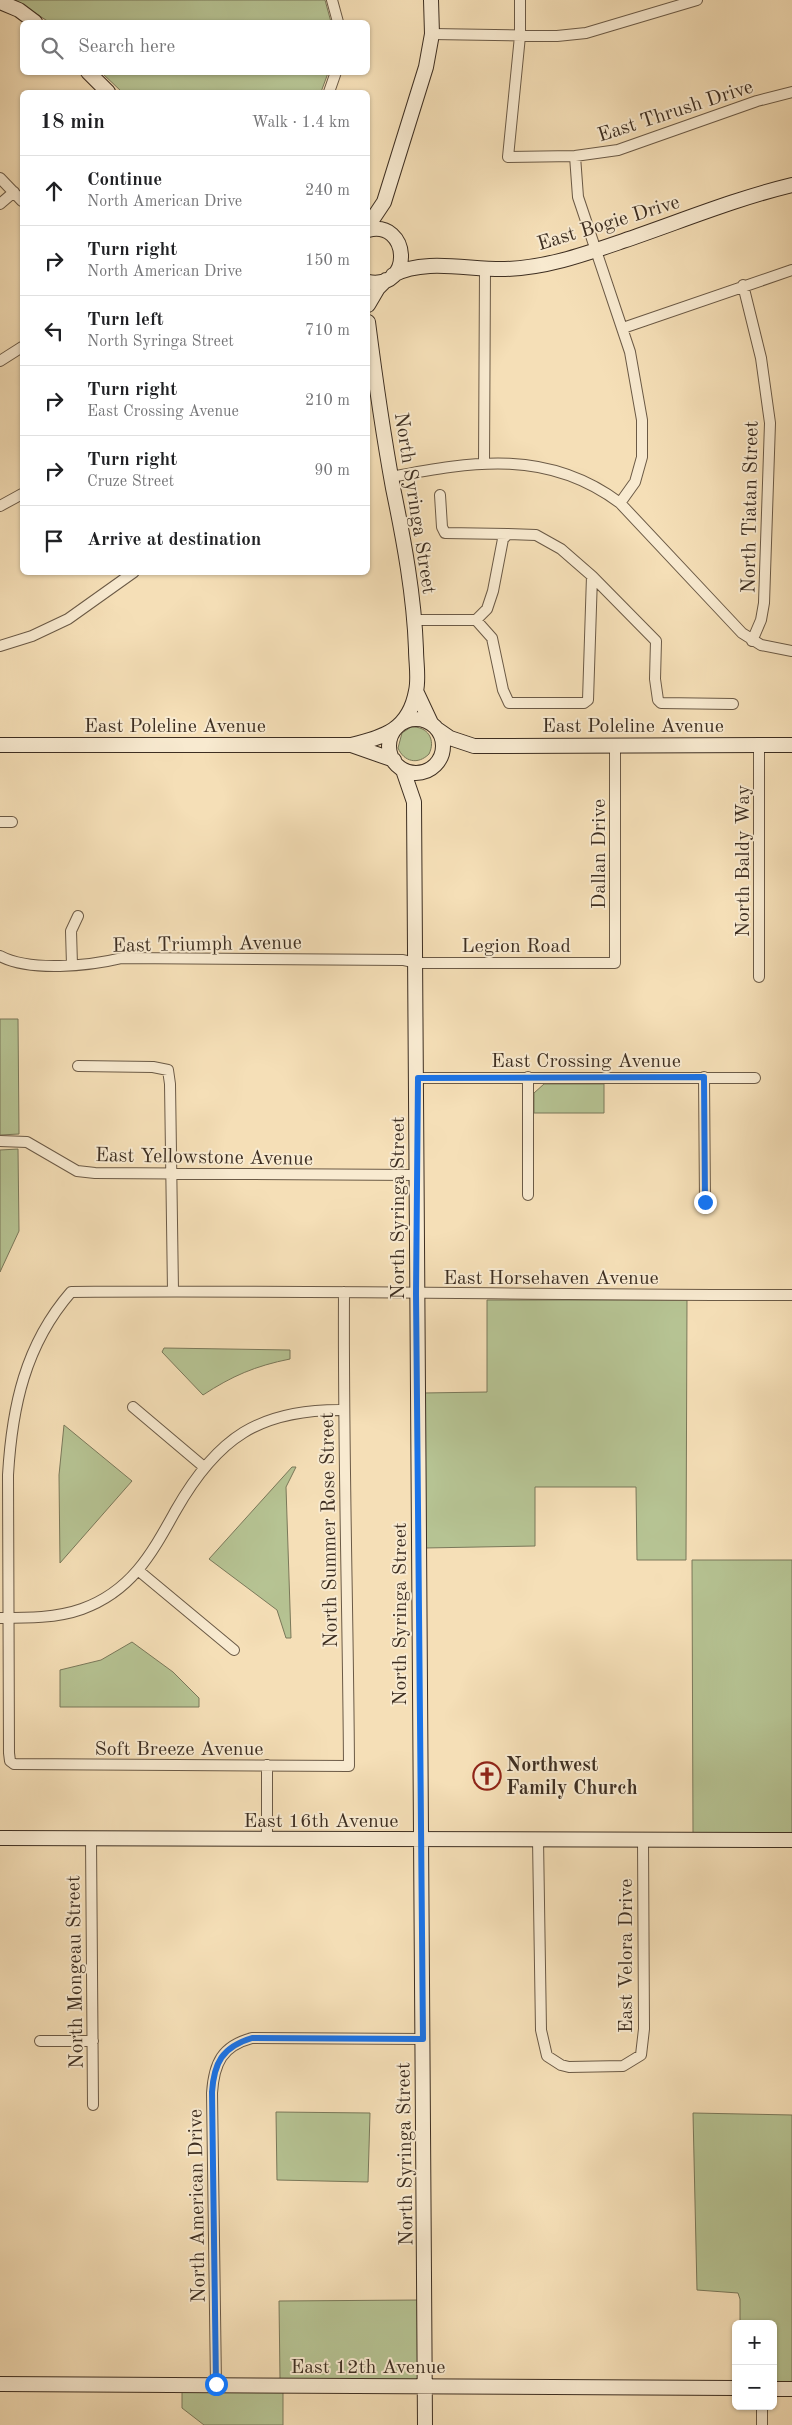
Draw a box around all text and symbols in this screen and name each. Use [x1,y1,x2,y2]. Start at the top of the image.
search box [20,20,370,75]
icon: search [38,34,66,62]
text: Search here [78,38,175,57]
street label: East Thrush Drive [595,77,756,146]
text: 18 min [40,112,105,133]
text: Walk · 1.4 km [252,115,350,131]
text: Continue [87,171,162,190]
icon: ahead [40,177,68,205]
text: 240 m [305,183,350,199]
street label: East Bogie Drive [535,193,682,255]
text: North American Drive [87,194,242,210]
text: Turn right [87,241,177,260]
icon: right [40,247,68,275]
text: 150 m [305,253,350,269]
text: North American Drive [87,264,242,280]
text: Turn left [87,311,164,330]
icon: left [40,317,68,345]
text: 710 m [305,323,350,339]
text: North Syringa Street [87,334,234,350]
text: Turn right [87,381,177,400]
icon: right [40,387,68,415]
text: 210 m [305,393,350,409]
text: East Crossing Avenue [87,404,239,420]
street label: North Syringa Street [390,411,438,596]
street label: North Tiatan Street [739,420,763,594]
text: Turn right [87,451,177,470]
icon: right [40,457,68,485]
text: 90 m [314,463,350,479]
text: Cruze Street [87,474,174,490]
icon: arrive [40,527,68,555]
text: Arrive at destination [87,531,261,550]
street label: East Poleline Avenue [84,717,266,737]
street label: East Poleline Avenue [542,717,724,737]
street label: North Baldy Way [734,784,754,937]
street label: Dallan Drive [590,799,610,909]
street label: East Triumph Avenue [112,933,302,957]
street label: Legion Road [461,937,571,957]
street label: East Crossing Avenue [491,1052,681,1072]
street label: North Syringa Street [389,1116,409,1300]
street label: East Yellowstone Avenue [95,1146,313,1170]
route end [694,1191,717,1214]
street label: East Horsehaven Avenue [443,1269,659,1289]
street label: North Summer Rose Street [318,1412,342,1648]
street label: North Syringa Street [391,1522,411,1706]
street label: Soft Breeze Avenue [94,1740,264,1760]
place label: Northwest Family Church [506,1756,638,1799]
church icon: Northwest Family Church [472,1761,502,1791]
street label: East 16th Avenue [243,1812,399,1832]
street label: North Mongeau Street [64,1875,88,2069]
street label: East Velora Drive [617,1879,637,2033]
street label: North Syringa Street [394,2062,418,2246]
street label: North American Drive [186,2109,210,2303]
map controls [732,2320,777,2410]
button: + [732,2320,777,2365]
street label: East 12th Avenue [290,2358,446,2378]
button: − [732,2365,777,2410]
route start [205,2373,228,2396]

